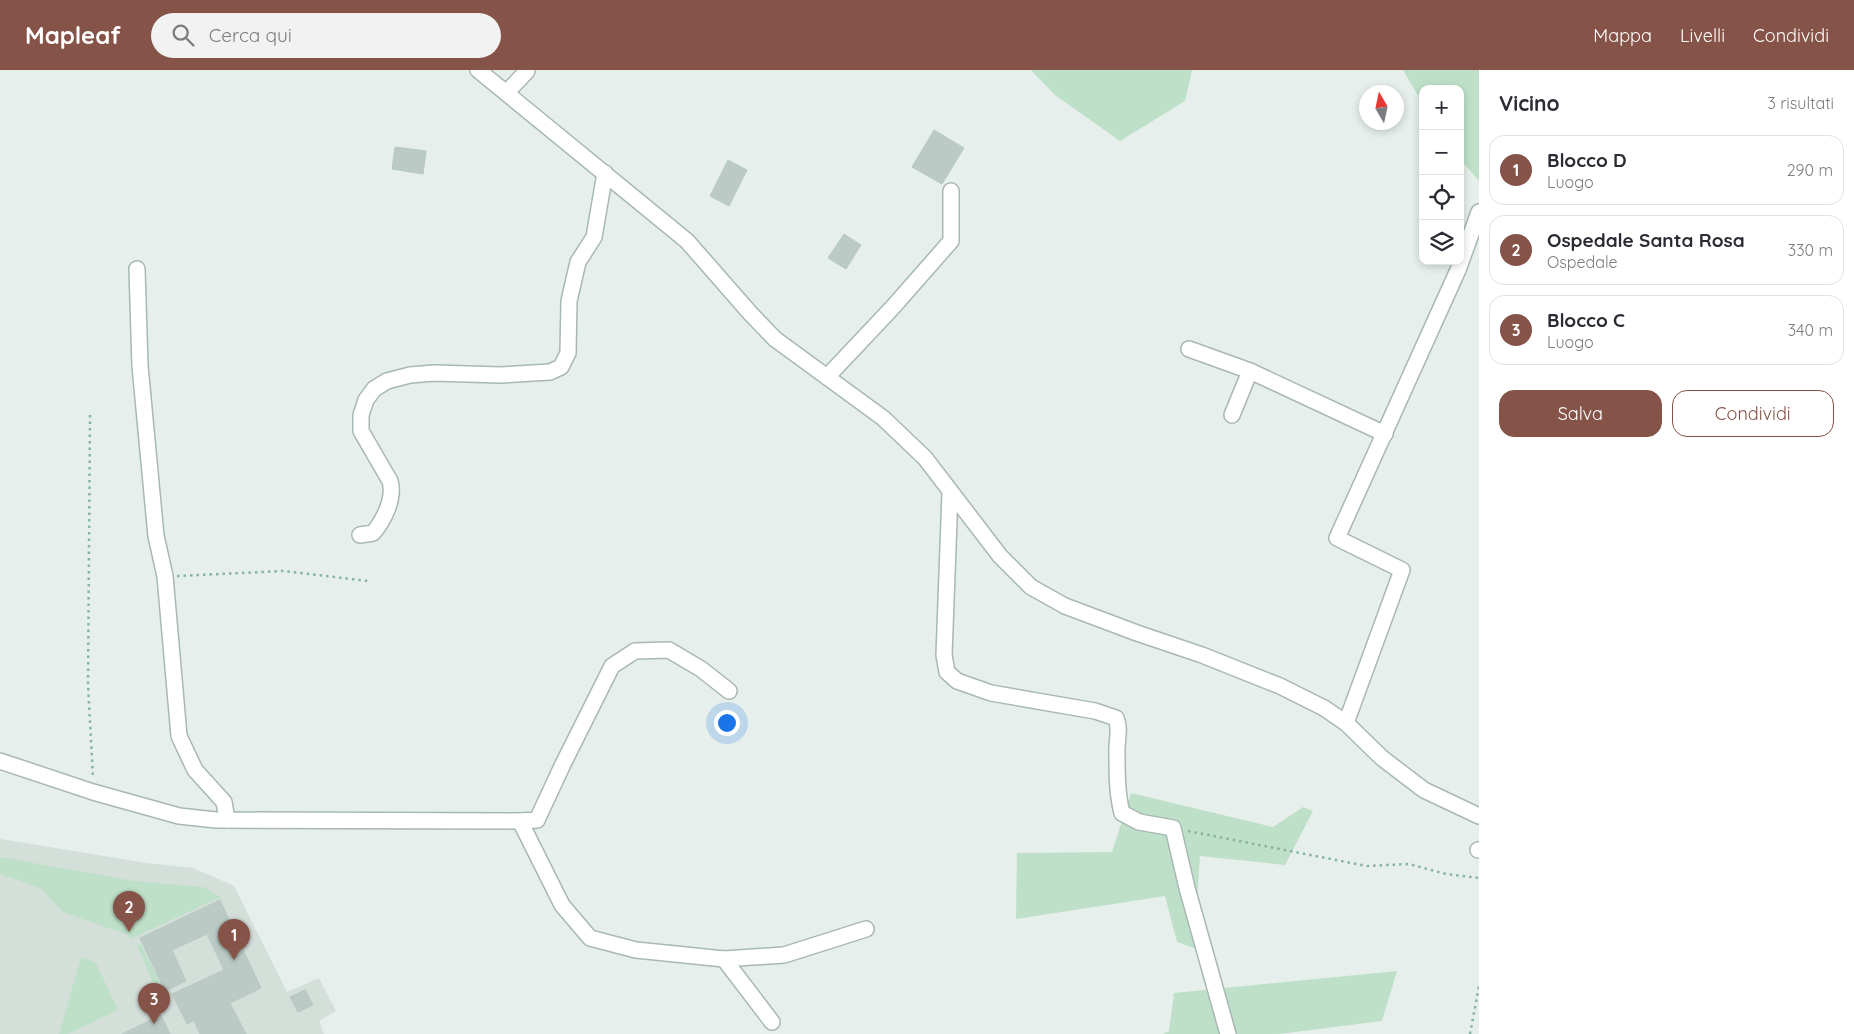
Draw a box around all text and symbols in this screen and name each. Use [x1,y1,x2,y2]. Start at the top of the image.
search box [151,13,501,58]
text: Mapleaf [25,20,121,50]
icon: search [169,21,197,49]
text: Cerca qui [209,23,292,47]
text: Mappa [1593,24,1652,47]
text: Livelli [1680,24,1725,47]
text: Condividi [1753,24,1829,47]
north arrow [1359,85,1404,130]
map controls [1419,85,1464,265]
button: + [1419,85,1464,130]
text: Vicino [1499,90,1560,116]
text: 3 risultati [1767,93,1834,113]
button: − [1419,130,1464,175]
text: Blocco D [1547,148,1627,172]
text: 1 [1513,160,1519,180]
text: 290 m [1787,160,1833,180]
text: Luogo [1547,172,1594,192]
button: locate [1419,175,1464,220]
button: layers [1419,220,1464,265]
text: Ospedale Santa Rosa [1547,228,1745,252]
text: 2 [1511,240,1521,260]
text: 330 m [1788,240,1833,260]
text: Ospedale [1547,252,1617,272]
text: Blocco C [1547,308,1625,332]
text: 3 [1512,320,1520,340]
text: 340 m [1788,320,1833,340]
text: Luogo [1547,332,1594,352]
button: Salva [1499,390,1662,437]
button: Condividi [1672,390,1834,437]
your location [714,710,740,736]
pin: 2 [113,891,145,932]
pin: 1 [218,919,250,960]
pin: 3 [138,983,170,1024]

